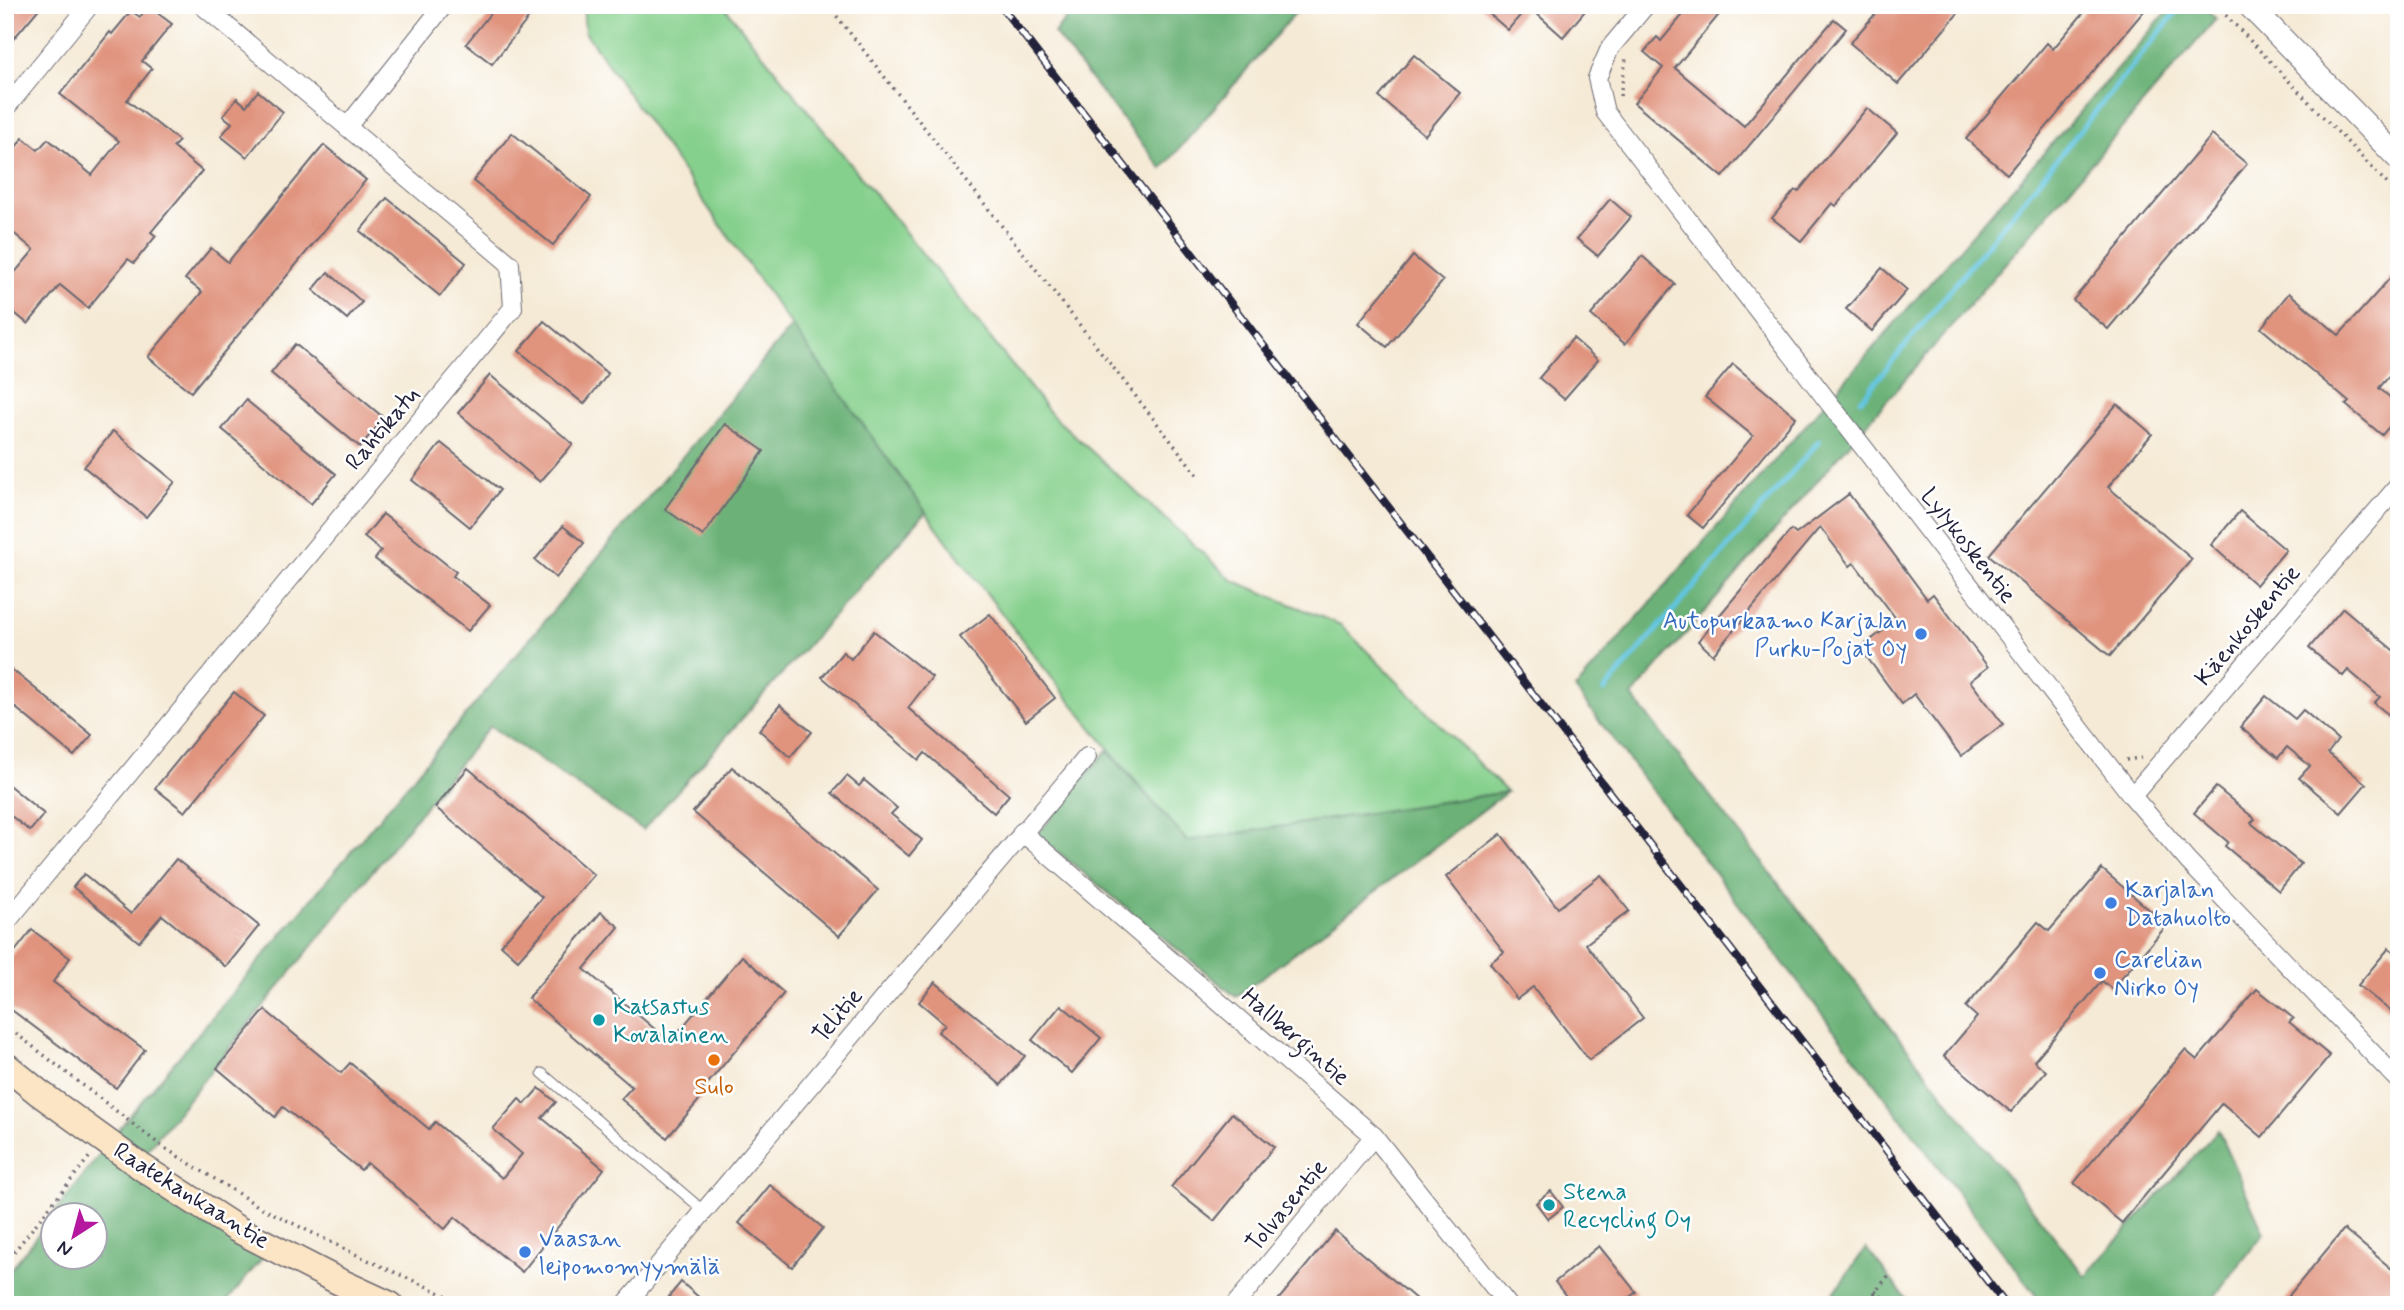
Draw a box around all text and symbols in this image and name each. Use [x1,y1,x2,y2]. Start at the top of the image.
street label: Rahtikatu [339,381,427,477]
street label: Lylykoskentie [1913,482,2023,610]
street label: Käenkoskentie [2188,559,2308,693]
place label: Autopurkaamo Karjalan Purku-Pojat Oy [1663,606,1907,665]
marker: Autopurkaamo Karjalan Purku-Pojat Oy [1913,626,1929,642]
place label: Karjalan Datahuolto [2125,875,2231,934]
marker: Karjalan Datahuolto [2103,895,2119,911]
place label: Carelian Nirko Oy [2114,945,2203,1004]
marker: Carelian Nirko Oy [2092,965,2108,981]
street label: Hallbergintie [1232,981,1356,1095]
street label: Telitie [806,982,870,1050]
place label: Katsastus Kovalainen [613,992,729,1051]
marker: Katsastus Kovalainen [591,1012,607,1028]
marker: Sulo [706,1052,722,1068]
place label: Sulo [694,1072,734,1103]
street label: Raatekankaantie [107,1136,275,1257]
street label: Tolvasentie [1239,1153,1335,1259]
place label: Stena Recycling Oy [1563,1177,1691,1239]
marker: Stena Recycling Oy [1541,1197,1557,1213]
north arrow [38,1202,108,1272]
place label: Vaasan leipomomyymälä [539,1224,720,1283]
text: N [52,1235,77,1262]
marker: Vaasan leipomomyymälä [517,1244,533,1260]

